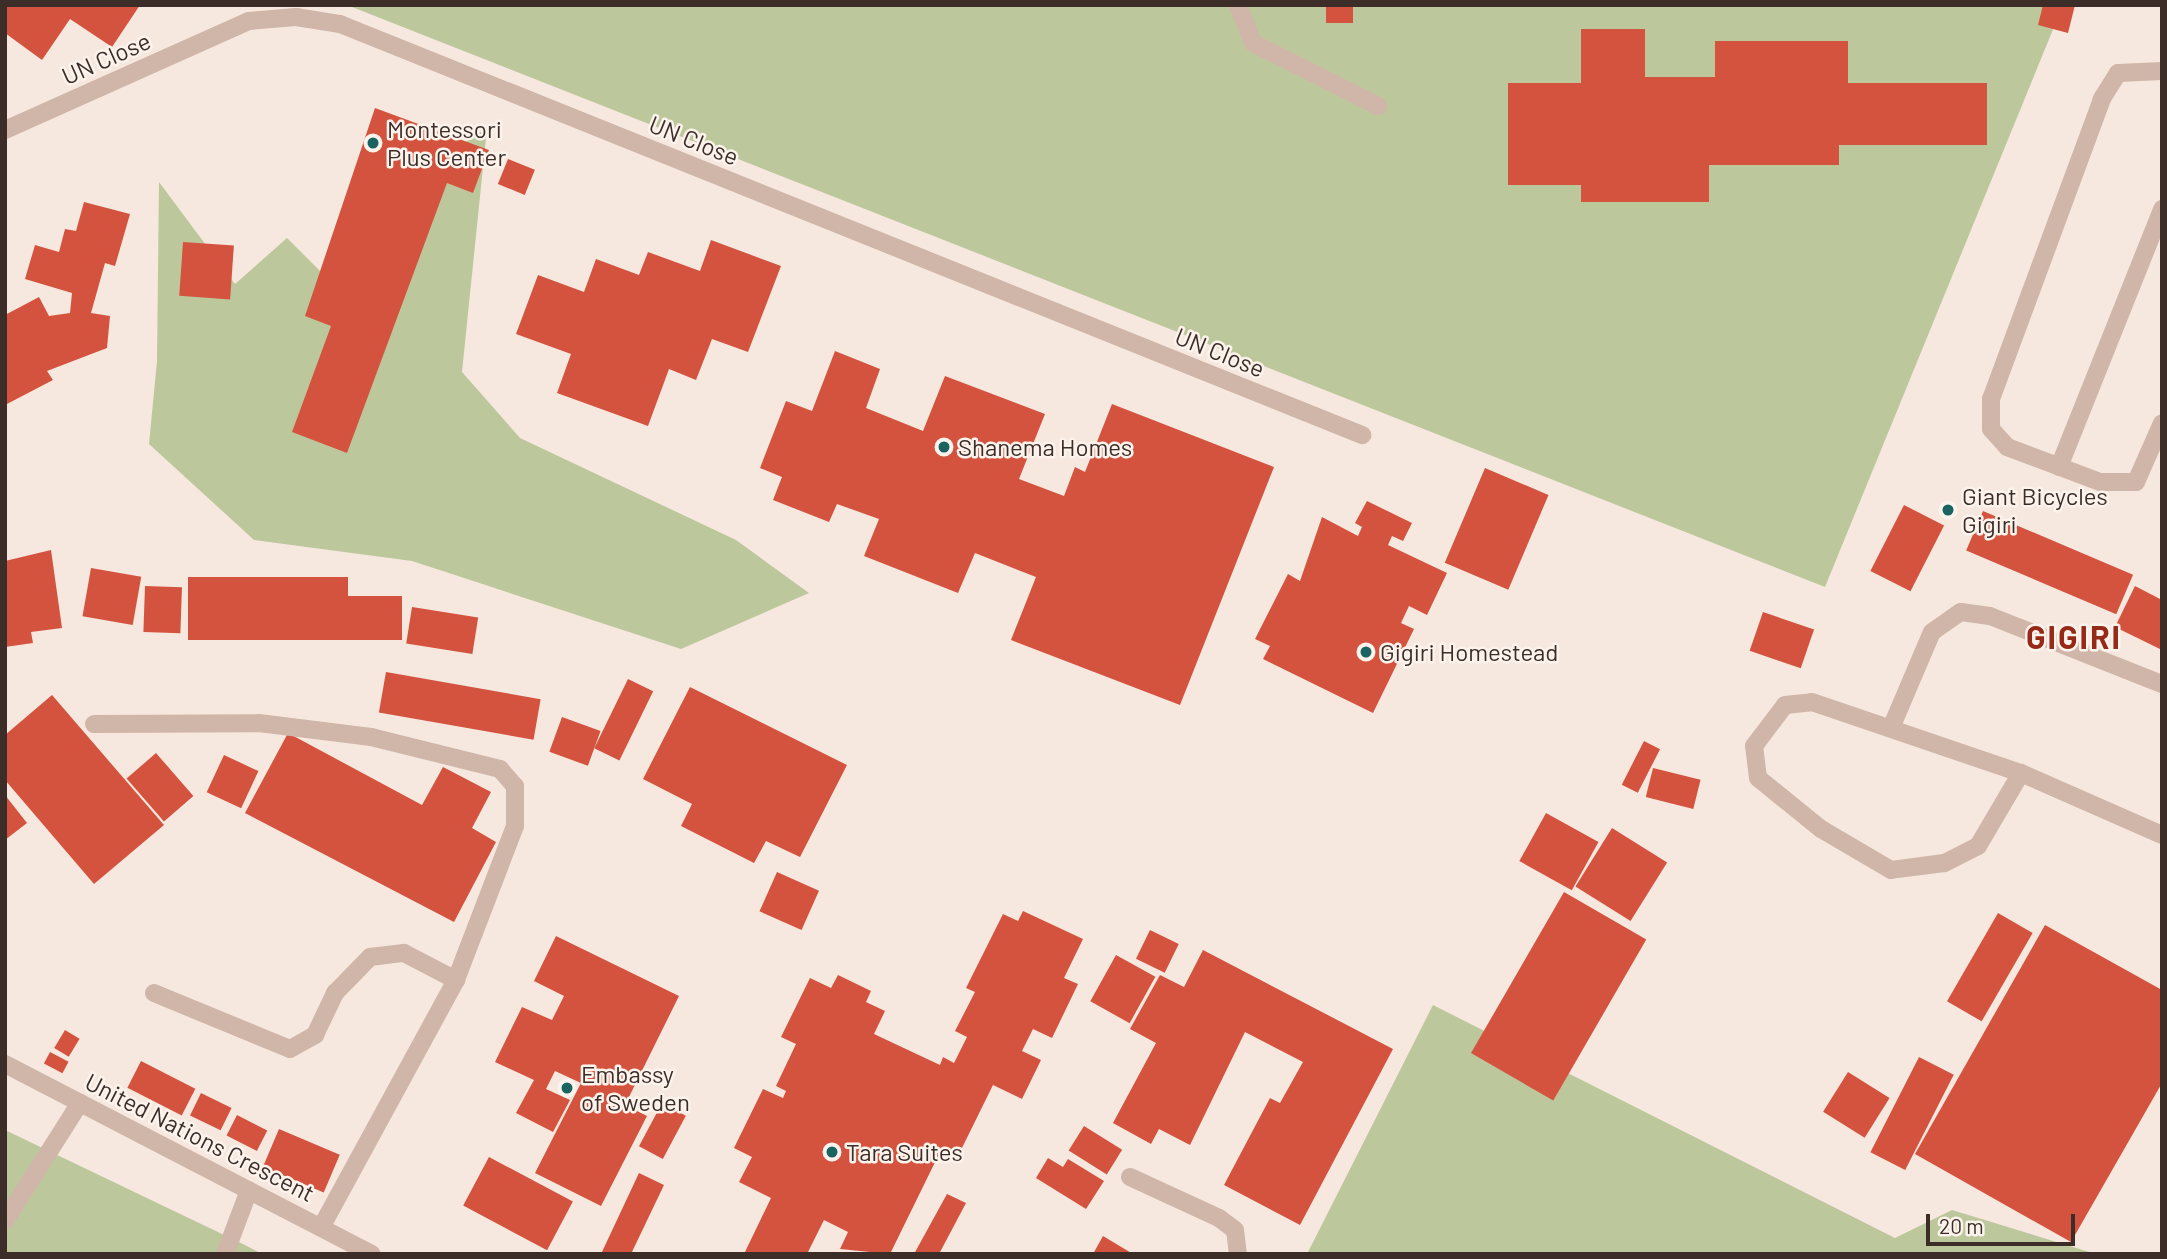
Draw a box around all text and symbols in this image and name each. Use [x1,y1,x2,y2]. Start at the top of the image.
street label: UN Close [57,26,155,90]
street label: UN Close [645,109,743,171]
place label: Montessori Plus Center [387,115,506,171]
marker: Montessori Plus Center [365,135,381,151]
street label: UN Close [1171,321,1269,383]
place label: Shanema Homes [958,433,1132,461]
marker: Shanema Homes [936,439,952,455]
place label: Giant Bicycles Gigiri [1962,482,2108,538]
marker: Giant Bicycles Gigiri [1940,502,1956,518]
district label: GIGIRI [2027,617,2121,655]
place label: Gigiri Homestead [1380,638,1558,666]
marker: Gigiri Homestead [1358,644,1374,660]
place label: Embassy of Sweden [581,1060,690,1116]
street label: United Nations Crescent [81,1067,319,1207]
marker: Embassy of Sweden [559,1080,575,1096]
place label: Tara Suites [846,1138,963,1166]
marker: Tara Suites [824,1144,840,1160]
scale bar [1929,1200,2078,1244]
text: 20 m [1939,1213,1984,1238]

